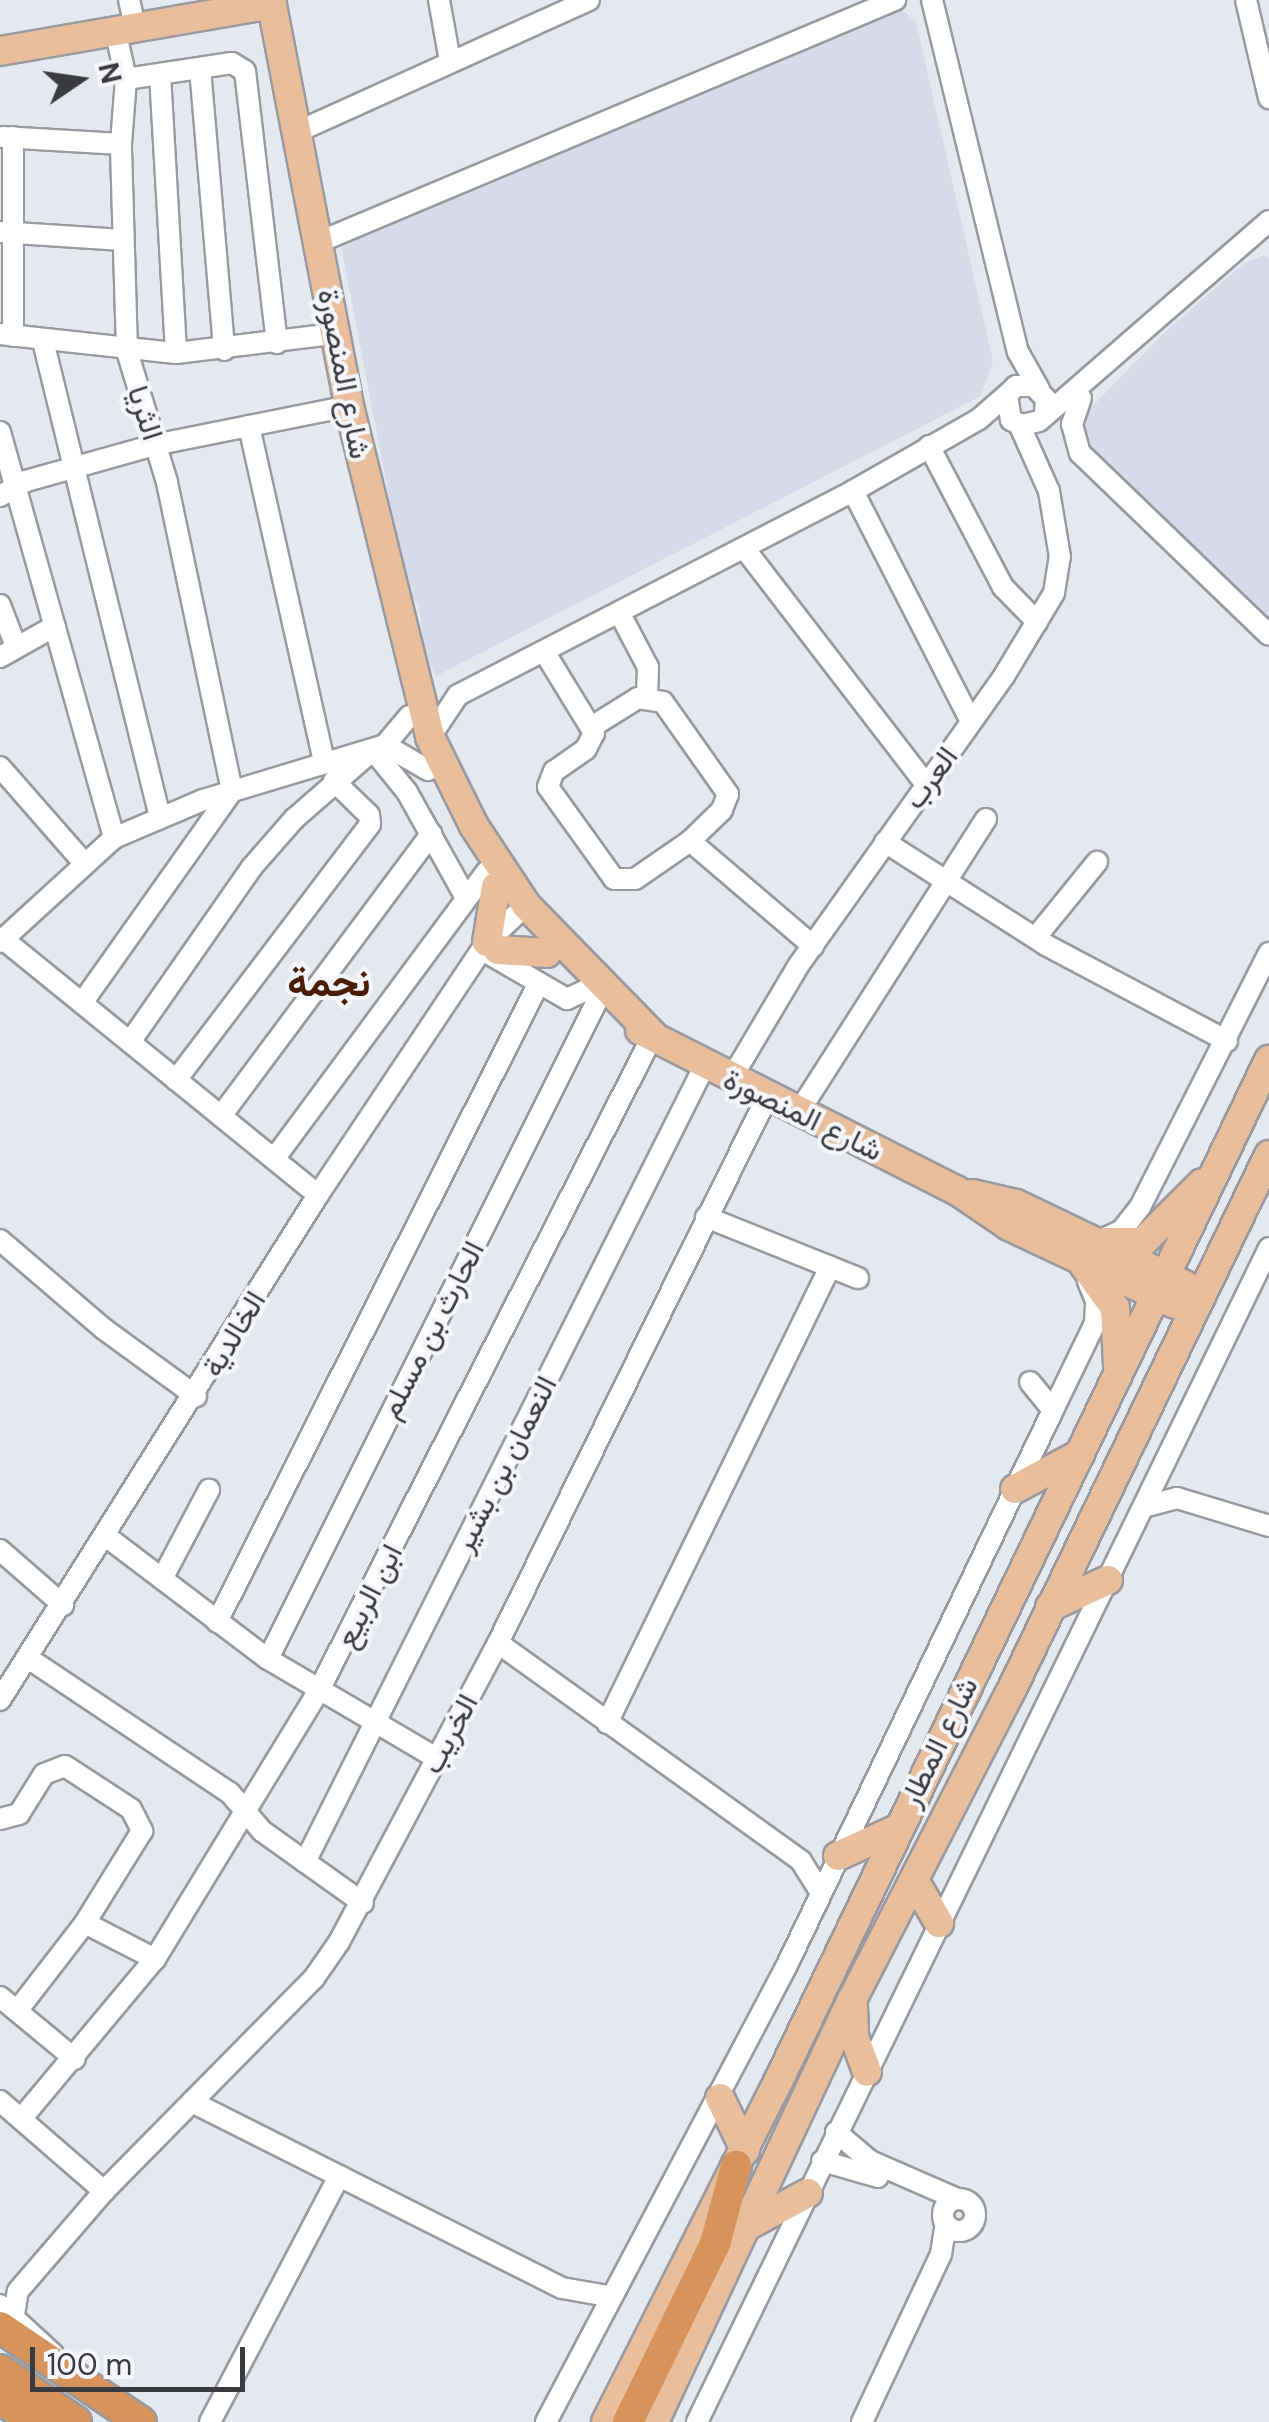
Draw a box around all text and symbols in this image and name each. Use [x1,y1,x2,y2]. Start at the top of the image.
north arrow [30,30,130,130]
text: N [89,59,130,87]
street label: شارع المنصورة [310,286,378,462]
street label: الثريا [119,381,171,445]
street label: العرب [896,740,966,816]
district label: نجمة [287,958,371,1006]
street label: شارع المنصورة [718,1061,888,1169]
street label: الحارث بن مسلم [372,1235,492,1425]
street label: الخالدية [195,1285,273,1383]
street label: النعمان بن بشير [445,1370,565,1558]
street label: ابن الربيع [328,1538,410,1654]
street label: شارع المطار [892,1671,986,1813]
street label: الخريب [414,1688,486,1780]
scale bar [35,2327,250,2389]
text: 100 m [47,2345,132,2384]

